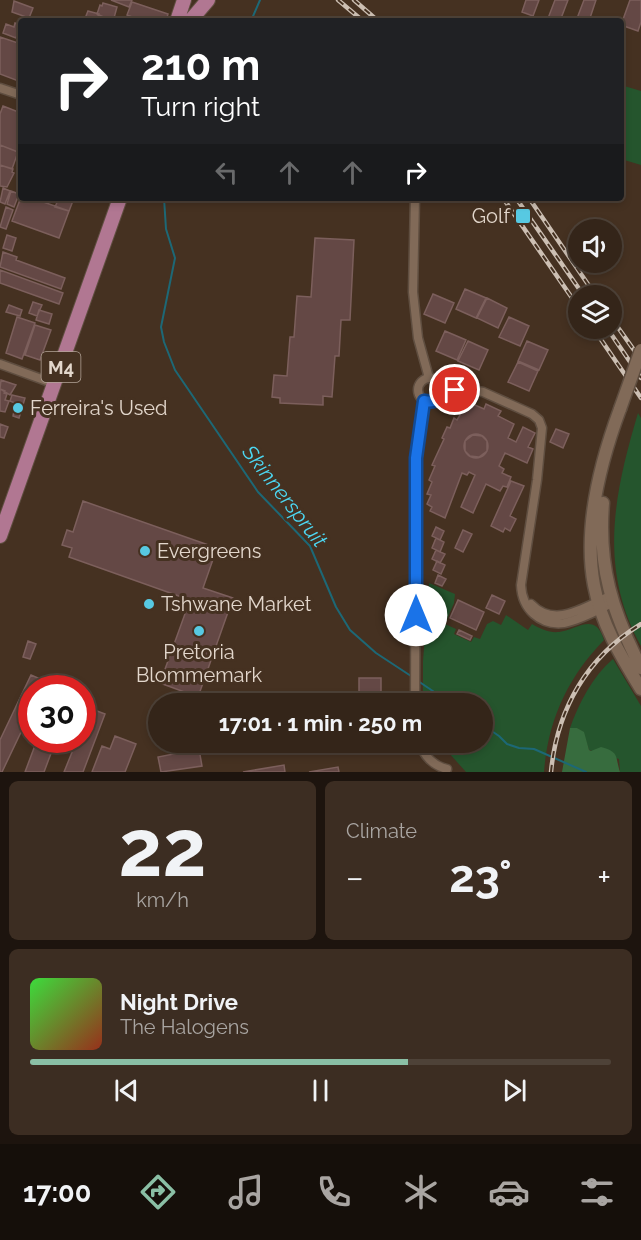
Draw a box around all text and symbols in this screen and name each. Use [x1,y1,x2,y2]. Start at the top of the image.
text: 210 m [141,41,260,90]
icon: right [42,42,120,120]
text: Turn right [141,91,260,122]
icon: left [210,156,243,189]
icon: ahead [273,156,306,189]
icon: ahead [336,156,369,189]
icon: right [399,156,432,189]
place label: Golf [472,204,511,228]
marker: Golf [514,207,532,225]
map controls [568,219,622,339]
button: sound [568,219,622,273]
button: layers [568,285,622,339]
road number: M4 [42,352,80,382]
pin [429,364,480,415]
icon: arrive [438,373,471,406]
place label: Ferreira's Used [30,396,168,420]
marker: Ferreira's Used [11,401,25,415]
water label: Skinnerspruit [237,439,333,552]
place label: Evergreens [157,539,261,563]
marker: Evergreens [138,544,152,558]
position arrow [384,583,448,647]
place label: Tshwane Market [161,592,312,616]
marker: Tshwane Market [142,597,156,611]
marker: Pretoria Blommemark [192,624,206,638]
place label: Pretoria Blommemark [136,640,262,687]
speed limit sign: 30 [18,675,96,753]
text: 17:01 · 1 min · 250 m [219,710,422,736]
text: 22 [119,803,206,894]
text: Climate [346,819,417,843]
text: 23° [449,850,512,903]
text: − [346,858,364,897]
text: + [597,858,611,897]
text: km/h [136,888,189,912]
text: Night Drive [120,989,238,1015]
text: The Halogens [120,1015,249,1039]
icon: previous [110,1074,143,1107]
icon: pause [304,1074,337,1107]
icon: next [498,1074,531,1107]
icon: directions [137,1171,179,1213]
icon: music [225,1171,267,1213]
icon: phone [313,1171,355,1213]
icon: climate [400,1171,442,1213]
icon: car [488,1171,530,1213]
icon: filters [576,1171,618,1213]
text: 17:00 [23,1177,91,1208]

